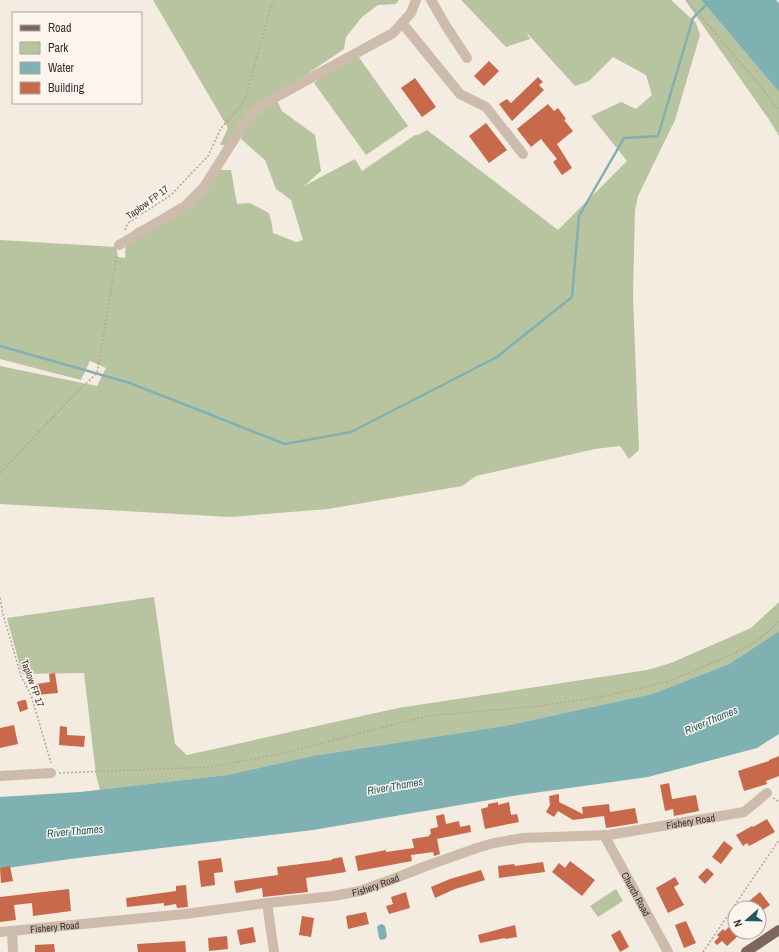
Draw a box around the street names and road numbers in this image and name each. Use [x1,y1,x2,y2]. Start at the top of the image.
street label: Taplow FP 17 [123,182,172,222]
street label: Taplow FP 17 [18,658,47,709]
street label: Fishery Road [665,811,716,832]
street label: Church Road [618,870,653,918]
street label: Fishery Road [351,871,401,899]
street label: Fishery Road [30,918,80,936]

